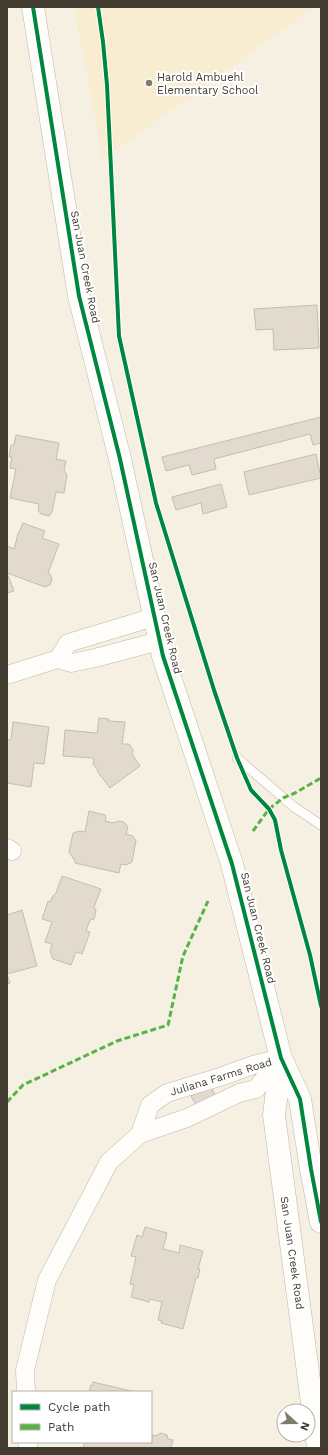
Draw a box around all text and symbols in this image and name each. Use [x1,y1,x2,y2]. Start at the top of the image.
place label: Harold Ambuehl Elementary School [157,71,259,97]
marker: Harold Ambuehl Elementary School [144,78,154,88]
street label: San Juan Creek Road [68,210,102,324]
street label: San Juan Creek Road [146,561,184,675]
street label: San Juan Creek Road [238,871,278,985]
street label: Juliana Farms Road [169,1055,273,1099]
street label: San Juan Creek Road [278,1195,306,1311]
legend [12,1391,152,1443]
text: Cycle path [48,1400,110,1414]
north arrow [276,1403,316,1443]
text: Path [48,1420,74,1434]
text: N [297,1420,312,1433]

